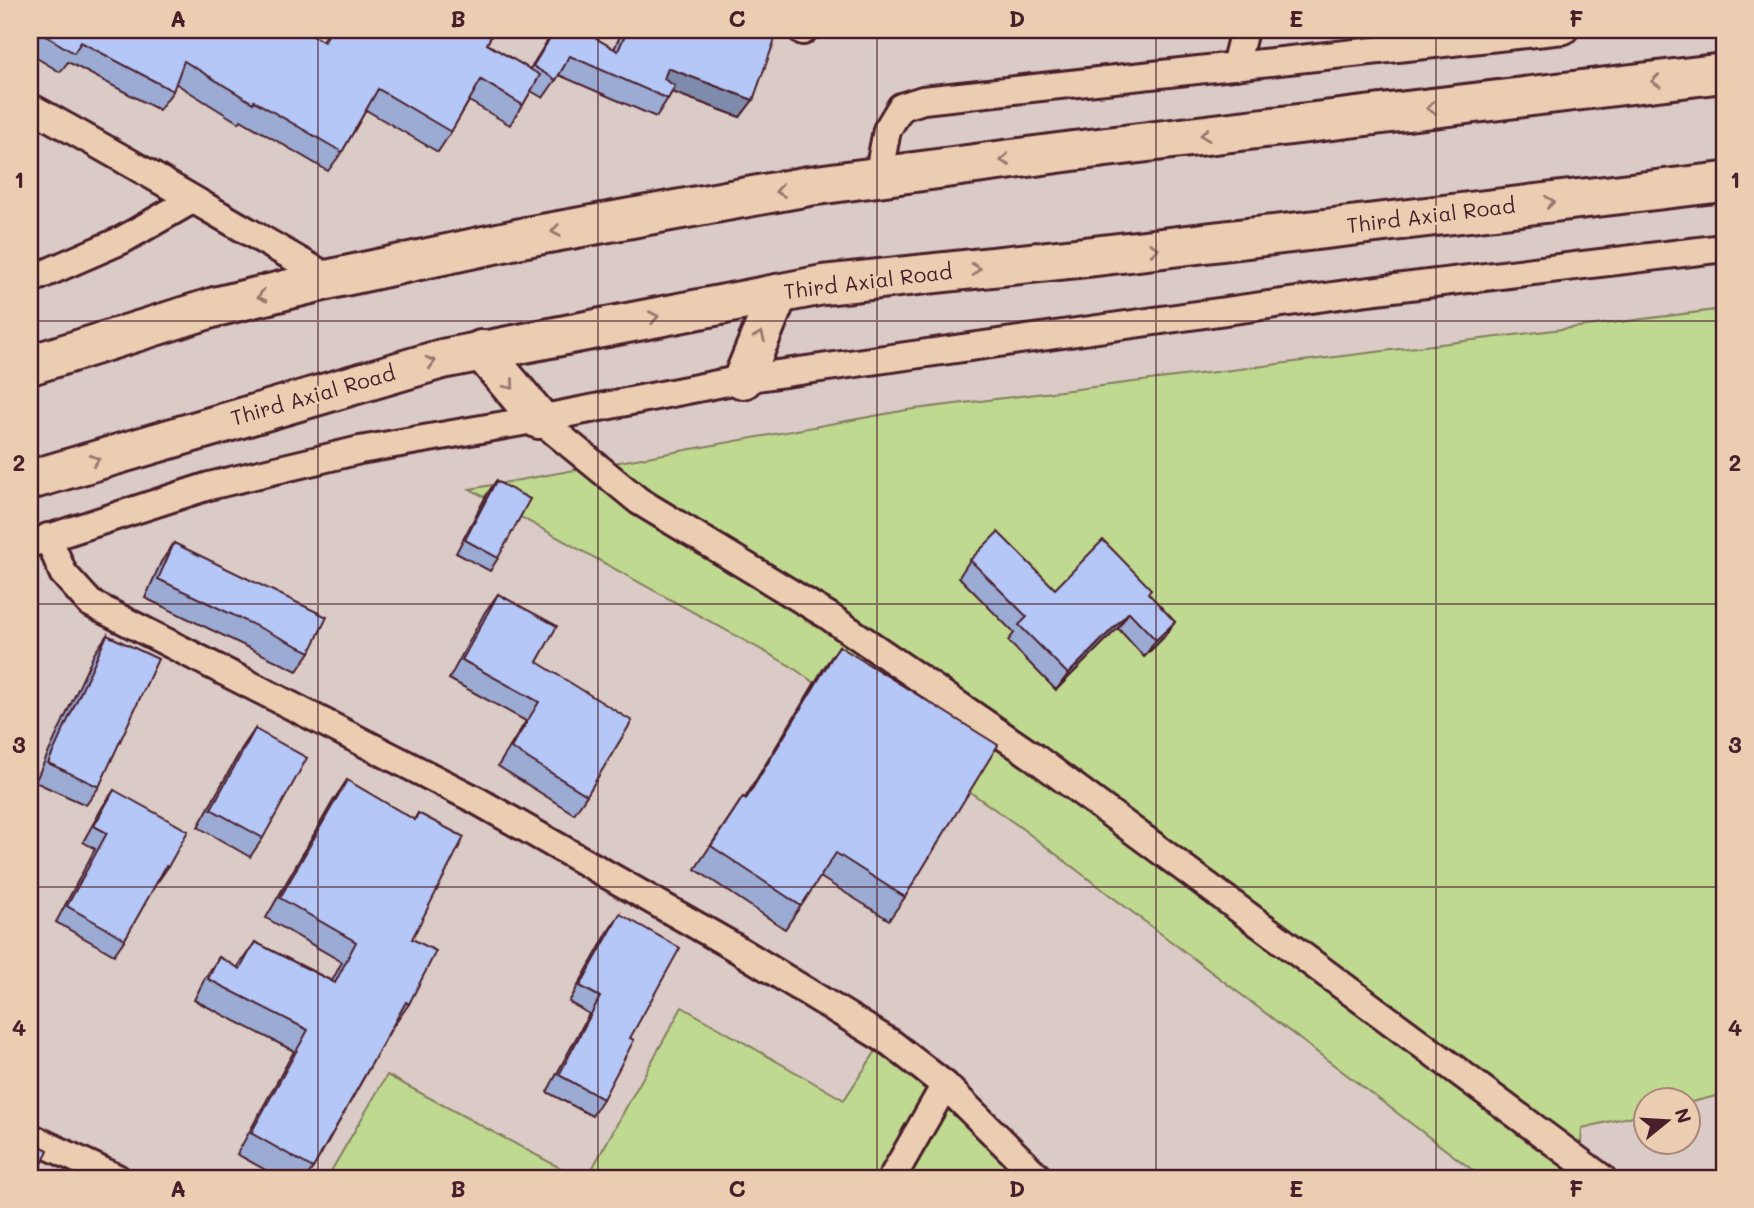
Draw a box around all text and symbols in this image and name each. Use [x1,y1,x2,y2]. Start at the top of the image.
text: A [170,3,186,33]
text: B [450,3,466,33]
text: C [728,3,746,33]
text: D [1009,3,1025,33]
text: E [1289,3,1303,33]
text: F [1569,3,1583,33]
one-way arrow [1651,74,1662,89]
one-way arrow [1425,101,1436,116]
one-way arrow [1199,127,1210,142]
one-way arrow [999,152,1011,167]
text: 1 [14,164,24,194]
text: 1 [1730,164,1740,194]
one-way arrow [774,183,786,198]
street label: Third Axial Road [1345,191,1517,238]
one-way arrow [1544,195,1556,210]
one-way arrow [550,223,562,238]
one-way arrow [1149,242,1160,257]
street label: Third Axial Road [782,257,954,304]
one-way arrow [970,261,982,276]
one-way arrow [256,288,268,302]
one-way arrow [648,310,660,325]
one-way arrow [752,331,766,343]
one-way arrow [425,356,437,371]
street label: Third Axial Road [227,358,398,431]
one-way arrow [501,377,514,389]
text: 2 [13,447,25,477]
text: 2 [1729,447,1741,477]
one-way arrow [89,454,101,469]
text: 3 [12,729,26,759]
text: 3 [1728,729,1742,759]
text: 4 [12,1012,26,1042]
text: 4 [1728,1012,1742,1042]
north arrow [1632,1086,1702,1156]
text: N [1670,1105,1698,1126]
text: A [170,1173,186,1203]
text: B [450,1173,466,1203]
text: C [728,1173,746,1203]
text: D [1009,1173,1025,1203]
text: E [1289,1173,1303,1203]
text: F [1569,1173,1583,1203]

